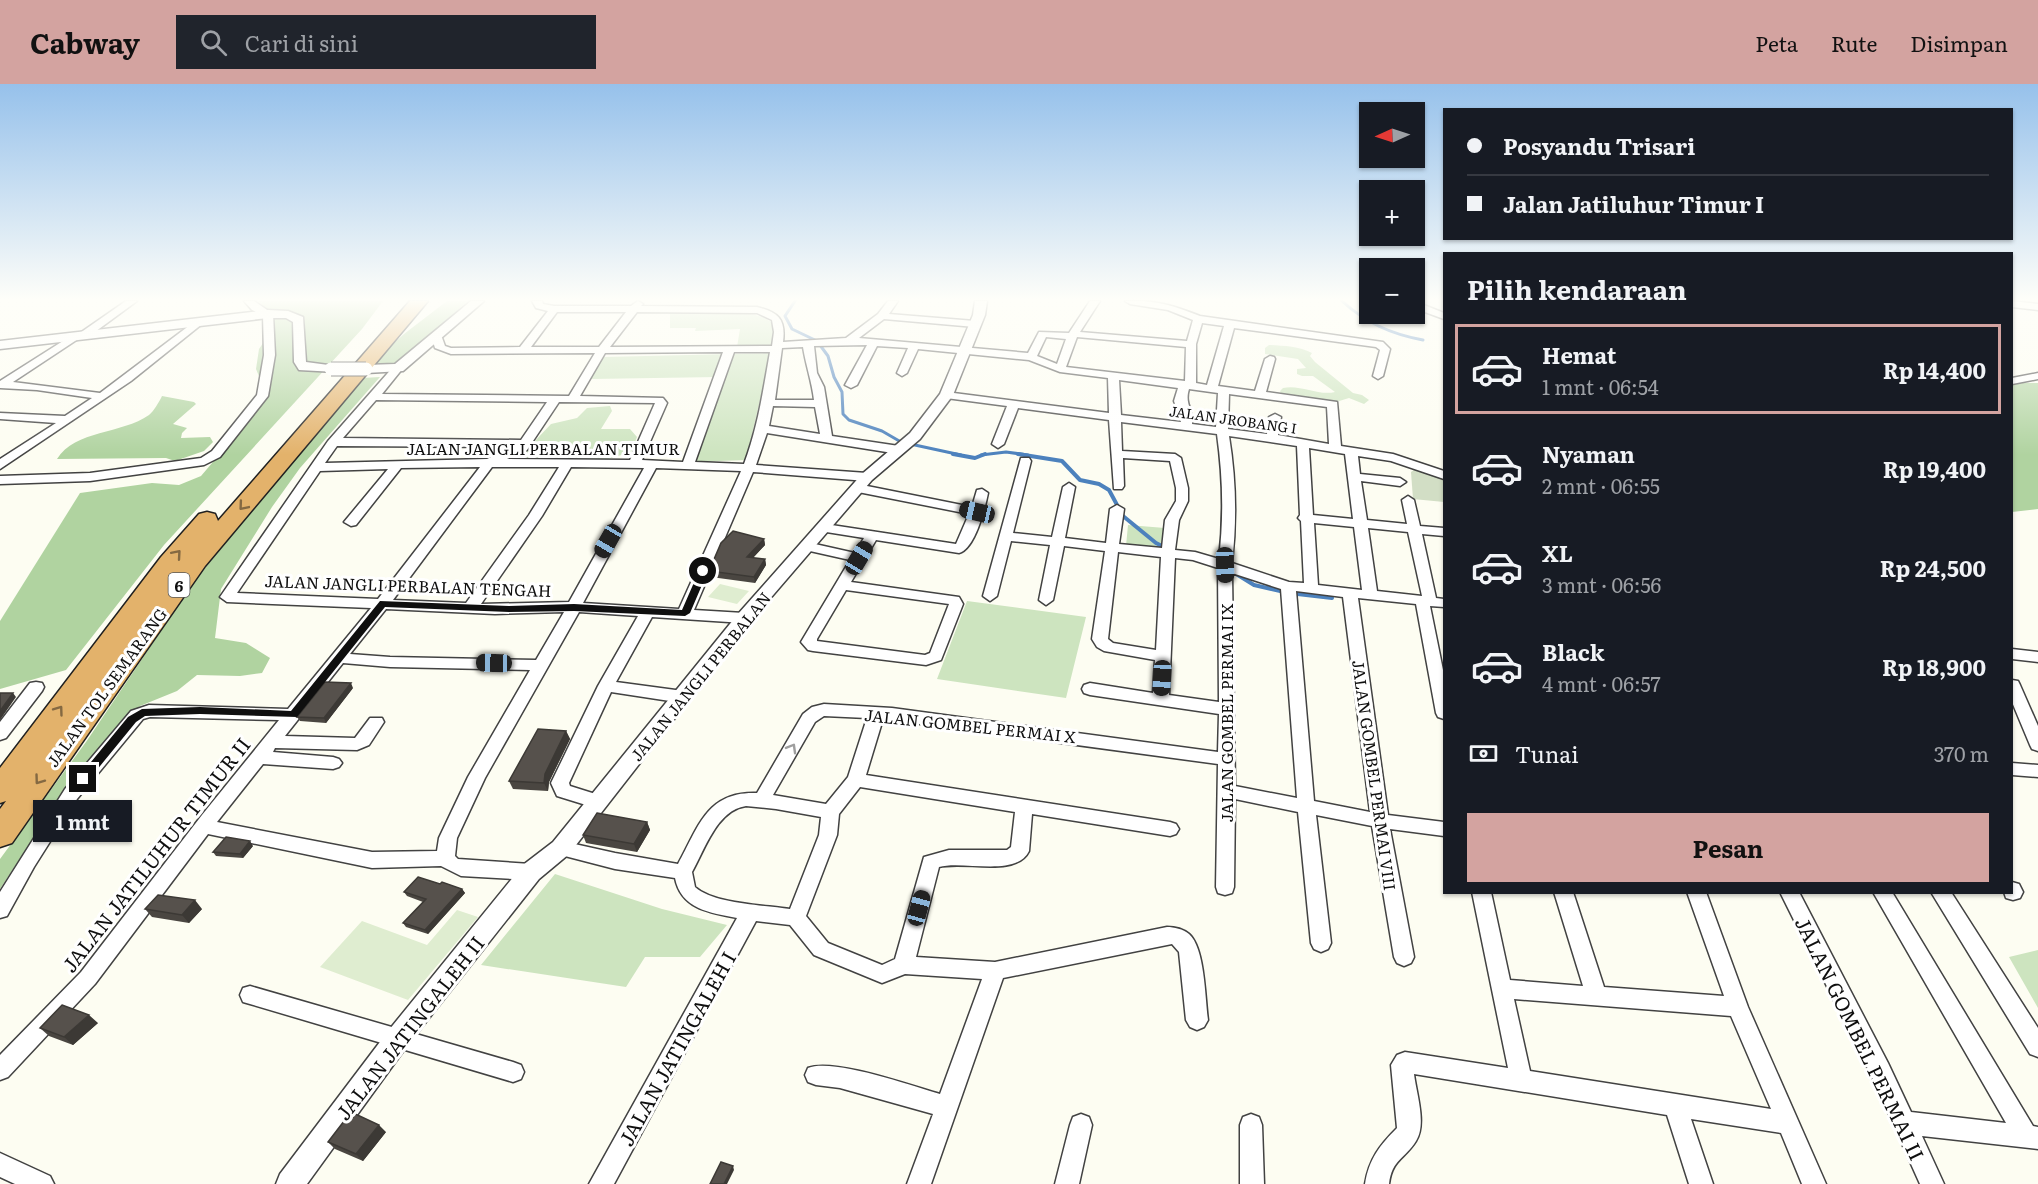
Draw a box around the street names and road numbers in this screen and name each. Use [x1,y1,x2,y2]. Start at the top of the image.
street label: JALAN JROBANG I [1168,400,1298,438]
street label: JALAN JANGLI PERBALAN TIMUR [406,436,680,460]
street label: JALAN JANGLI PERBALAN TENGAH [264,568,552,602]
road number: 6 [168,573,190,597]
street label: JALAN JANGLI PERBALAN [624,586,776,766]
street label: JALAN TOL SEMARANG [40,603,172,771]
street label: JALAN GOMBEL PERMAI IX [1214,603,1238,822]
street label: JALAN GOMBEL PERMAI VIII [1347,658,1403,892]
street label: JALAN GOMBEL PERMAI X [863,702,1078,748]
street label: JALAN JATILUHUR TIMUR II [54,730,256,978]
street label: JALAN GOMBEL PERMAI II [1789,911,1933,1165]
street label: JALAN JATINGALEH II [327,928,491,1126]
street label: JALAN JATINGALEH I [610,945,742,1151]

